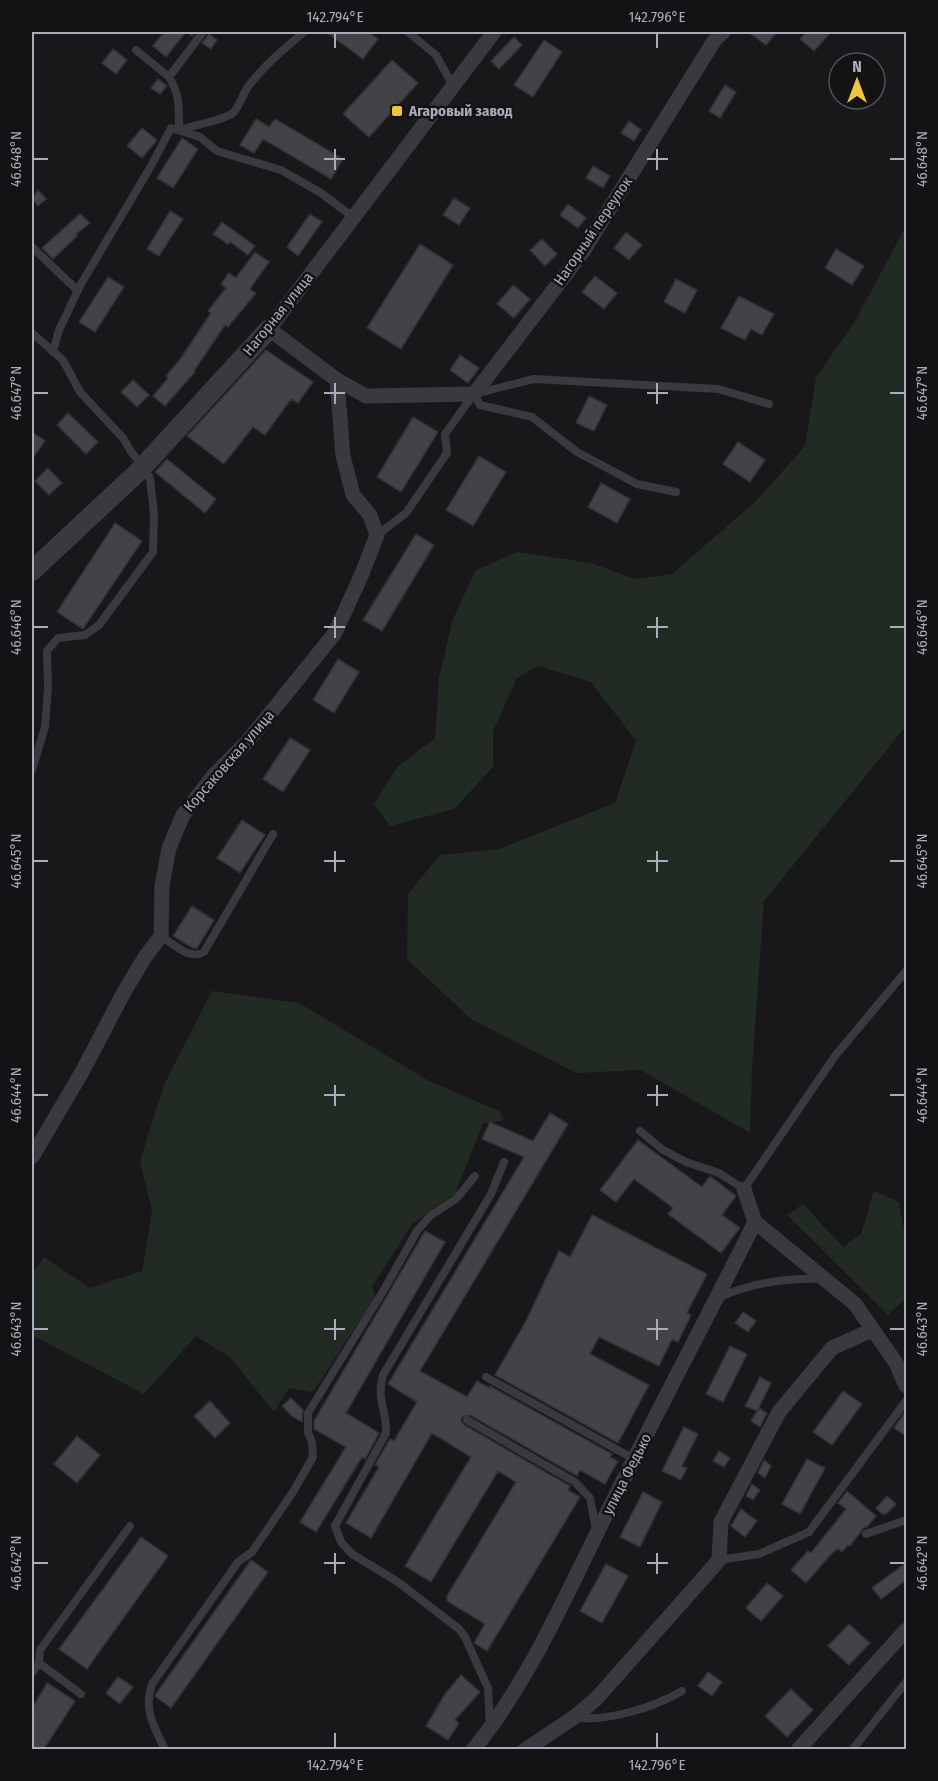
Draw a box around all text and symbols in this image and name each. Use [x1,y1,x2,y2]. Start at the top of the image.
text: 142.794°E [306,8,364,26]
text: 142.796°E [628,8,686,26]
north arrow [827,51,887,111]
text: N [852,57,862,76]
place label: Агаровый завод [408,102,513,120]
marker: Агаровый завод [390,104,404,118]
text: 46.648°N [7,131,25,187]
text: 46.648°N [913,131,931,187]
street label: Нагорный переулок [550,173,636,289]
street label: Нагорная улица [239,269,317,359]
text: 46.647°N [7,366,25,420]
text: 46.647°N [913,366,931,420]
text: 46.646°N [7,599,25,655]
text: 46.646°N [913,599,931,655]
street label: Корсаковская улица [180,707,278,815]
text: 46.645°N [7,833,25,889]
text: 46.645°N [913,833,931,889]
text: 46.644°N [7,1067,25,1123]
text: 46.644°N [913,1067,931,1123]
text: 46.643°N [7,1301,25,1357]
text: 46.643°N [913,1301,931,1357]
street label: улица Федько [599,1430,655,1518]
text: 46.642°N [7,1536,25,1591]
text: 46.642°N [913,1536,931,1591]
text: 142.794°E [306,1756,364,1774]
text: 142.796°E [628,1756,686,1774]

